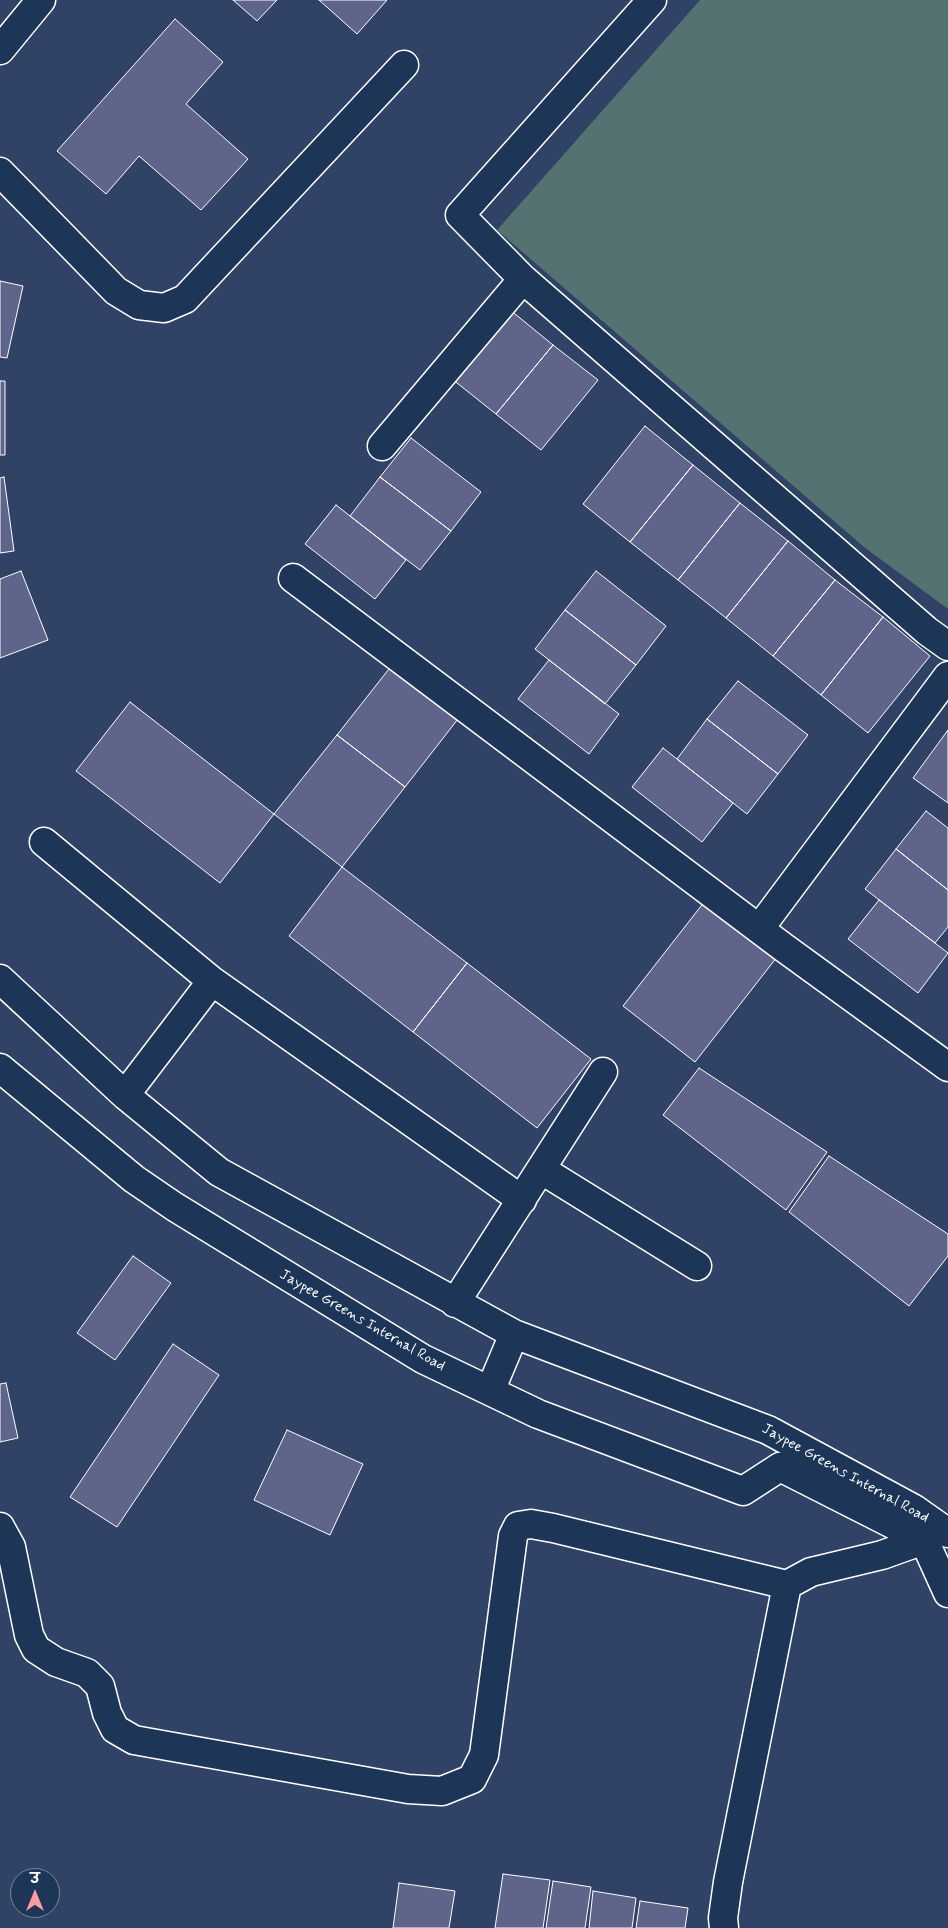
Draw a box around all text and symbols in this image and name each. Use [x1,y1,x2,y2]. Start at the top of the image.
street label: Jaypee Greens Internal Road [276,1266,448,1376]
street label: Jaypee Greens Internal Road [758,1420,932,1528]
north arrow [10,1868,60,1918]
text: उ [30,1870,40,1888]

